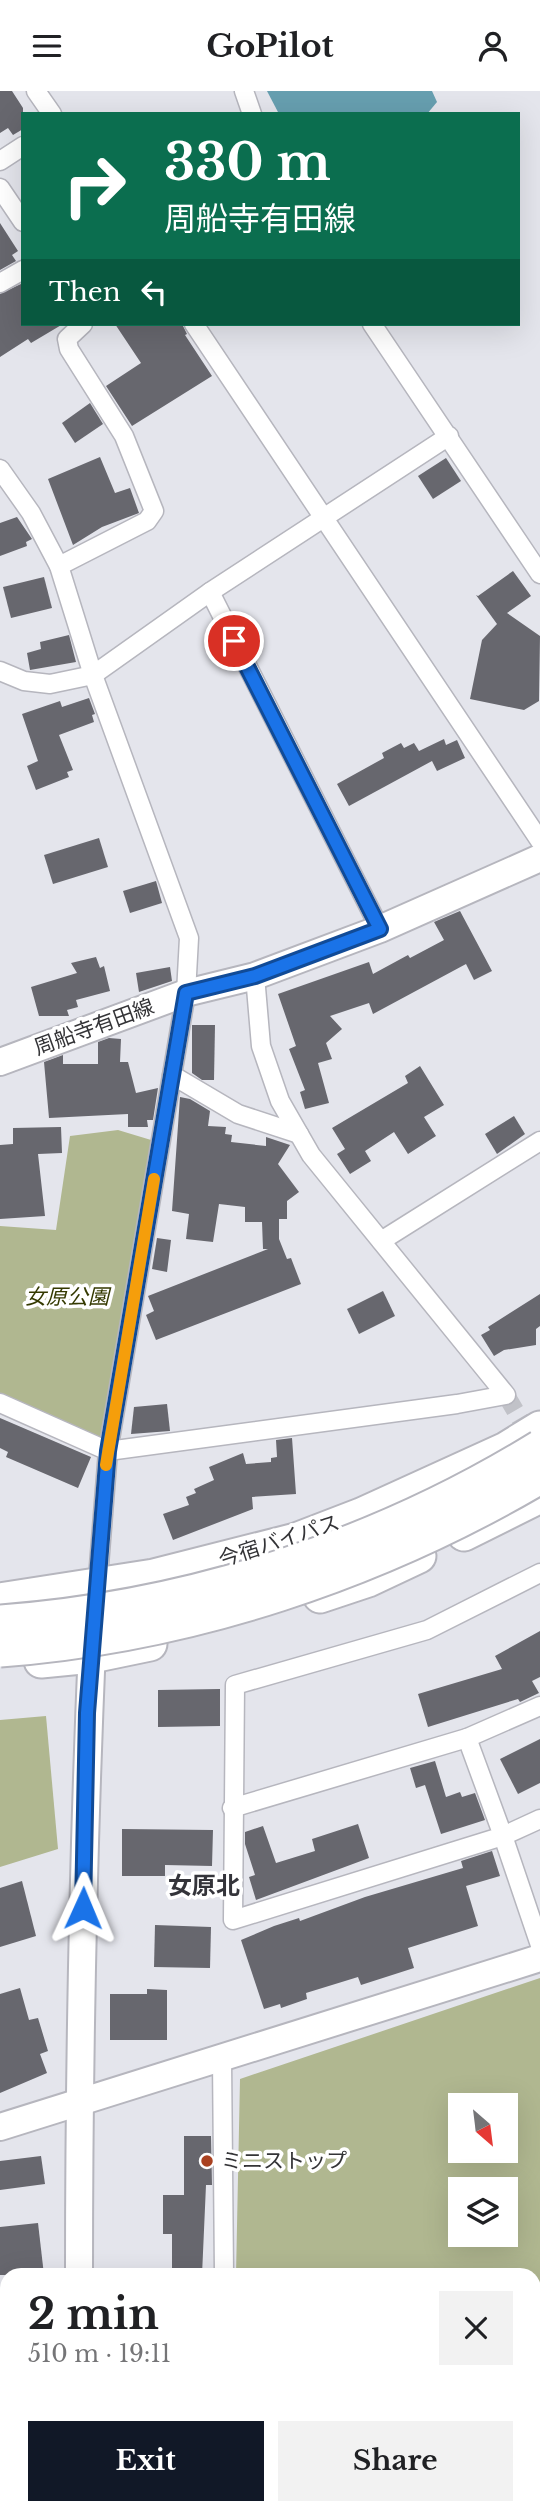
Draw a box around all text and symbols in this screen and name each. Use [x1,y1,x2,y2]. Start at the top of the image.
text: GoPilot [206,26,334,66]
icon: menu [28,27,66,65]
icon: person [474,27,512,65]
text: 330 m [164,132,331,193]
icon: right [49,140,140,231]
text: 周船寺有田線 [164,199,356,239]
icon: left [135,273,173,311]
text: Then [49,276,121,308]
pin [204,611,264,671]
icon: arrive [215,622,253,660]
street label: 周船寺有田線 [30,993,158,1061]
park label: 女原公園 [25,1284,112,1310]
street label: 今宿バイパス [215,1509,343,1573]
position arrow [46,1871,120,1945]
district label: 女原北 [168,1871,240,1900]
north arrow [448,2093,518,2163]
map controls [448,2093,518,2247]
place label: ミニストップ [221,2148,347,2174]
marker: ミニストップ [199,2153,215,2169]
button: layers [448,2177,518,2247]
text: 2 min [28,2288,159,2340]
button: close [439,2291,513,2365]
text: 510 m · 19:11 [28,2340,171,2368]
button: Exit [28,2421,264,2501]
button: Share [278,2421,513,2501]

